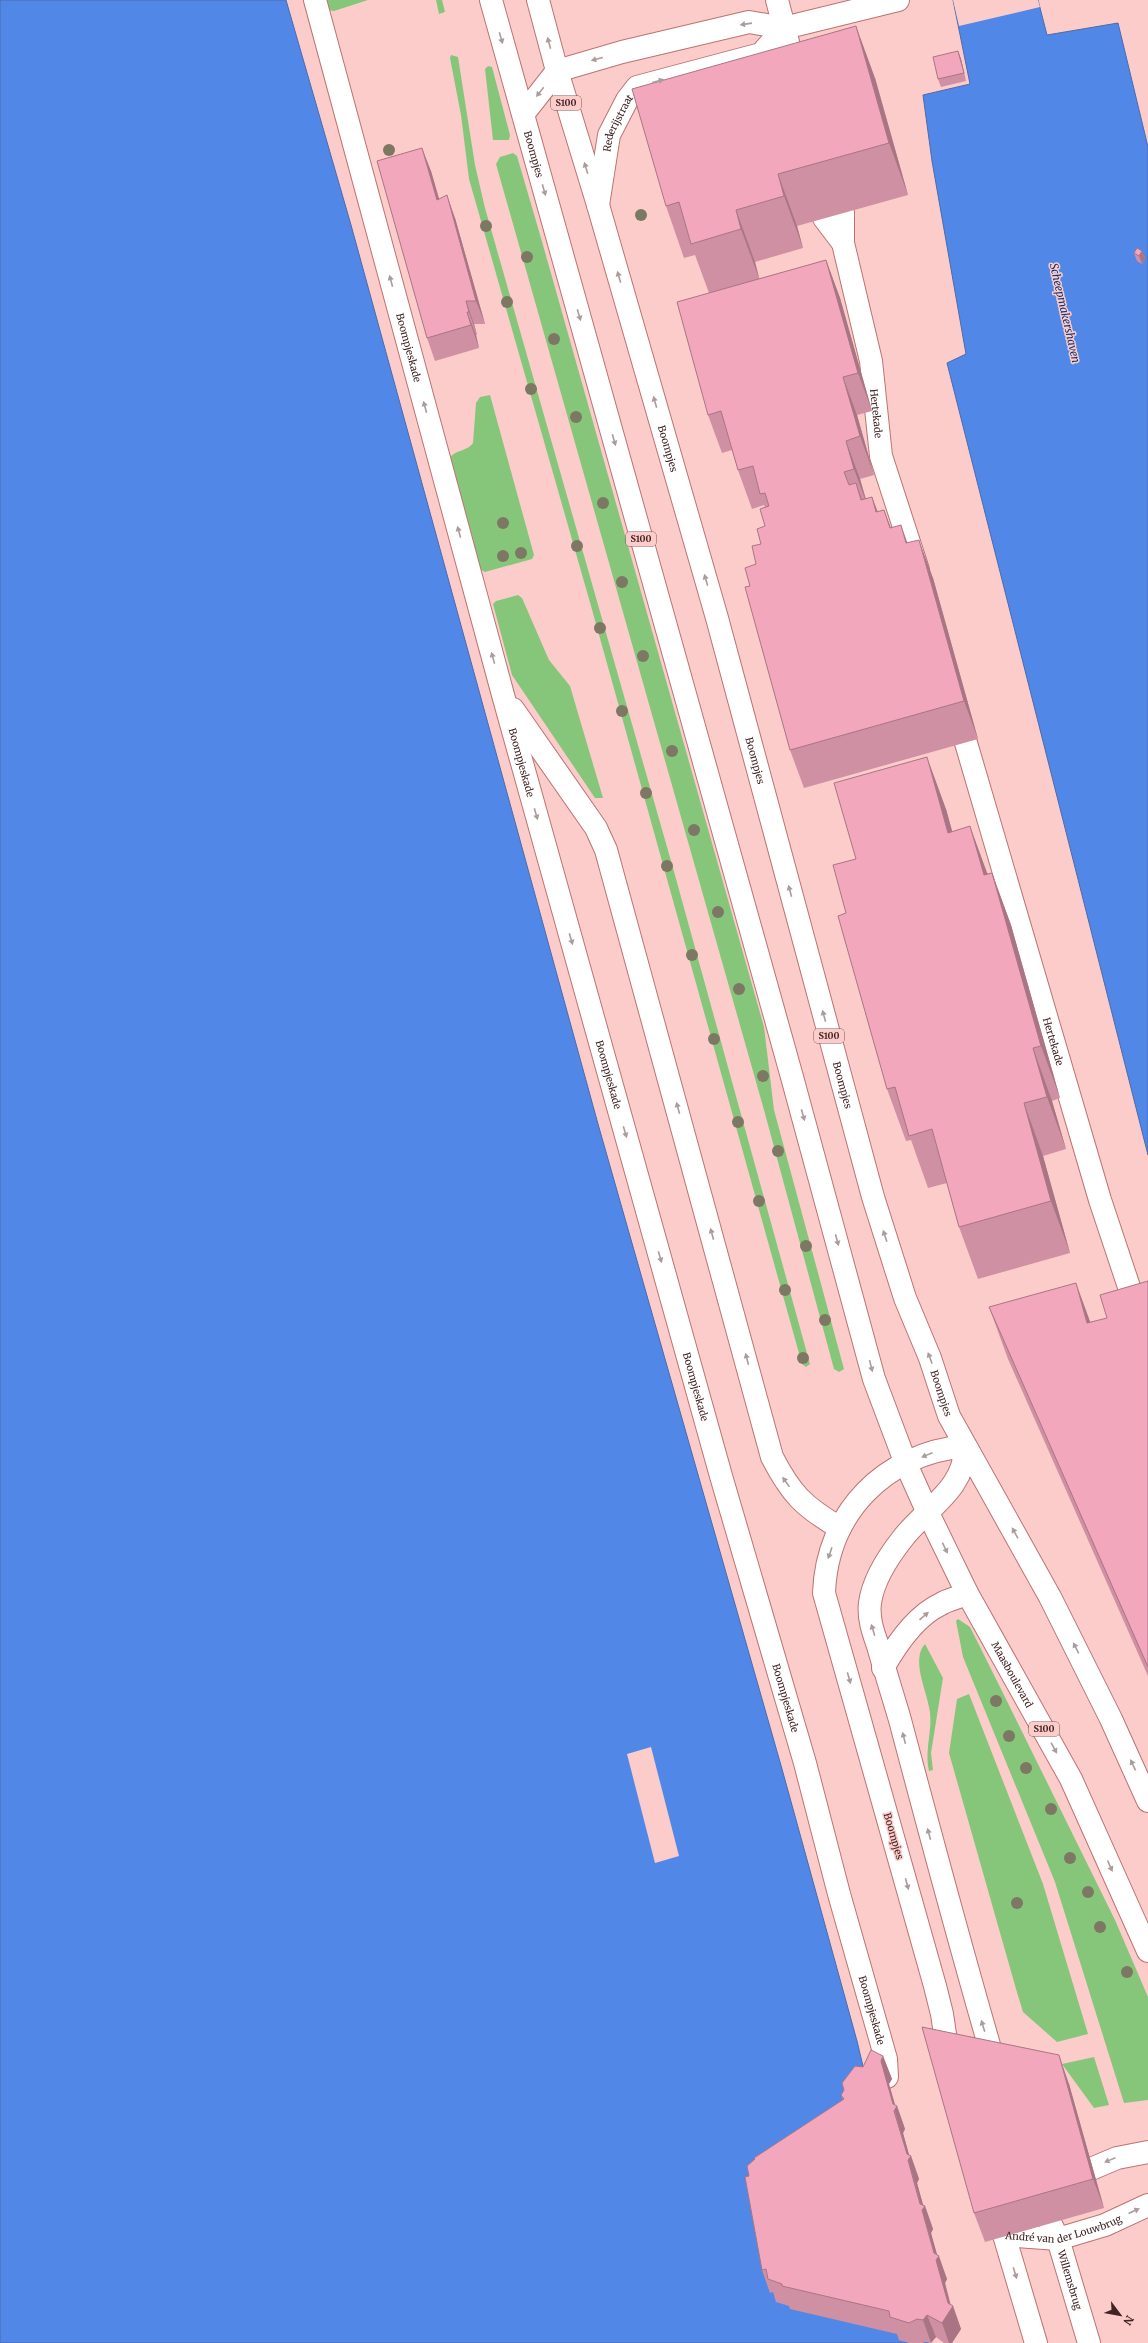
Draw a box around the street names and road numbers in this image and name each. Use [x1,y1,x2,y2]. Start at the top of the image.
street label: Rederijstraat [600,92,636,153]
road number: S100 [551,96,581,110]
street label: Boompjes [521,129,546,179]
street label: Boompjeskade [393,312,424,384]
street label: Hertekade [867,388,885,439]
street label: Boompjes [655,424,681,474]
road number: S100 [626,532,656,546]
street label: Boompjeskade [506,727,537,799]
street label: Boompjes [742,736,767,786]
street label: Hertekade [1040,1016,1066,1067]
road number: S100 [814,1029,844,1043]
street label: Boompjeskade [593,1039,624,1111]
street label: Boompjes [830,1060,855,1110]
street label: Boompjeskade [680,1351,711,1423]
street label: Boompjes [927,1368,955,1418]
street label: Maasboulevard [988,1639,1036,1710]
street label: Boompjeskade [769,1662,802,1734]
road number: S100 [1029,1722,1059,1736]
street label: Boompjes [881,1811,906,1861]
street label: Boompjeskade [856,1974,888,2046]
street label: André van der Louwbrug [1004,2212,1124,2246]
street label: Willemsbrug [1054,2247,1085,2311]

